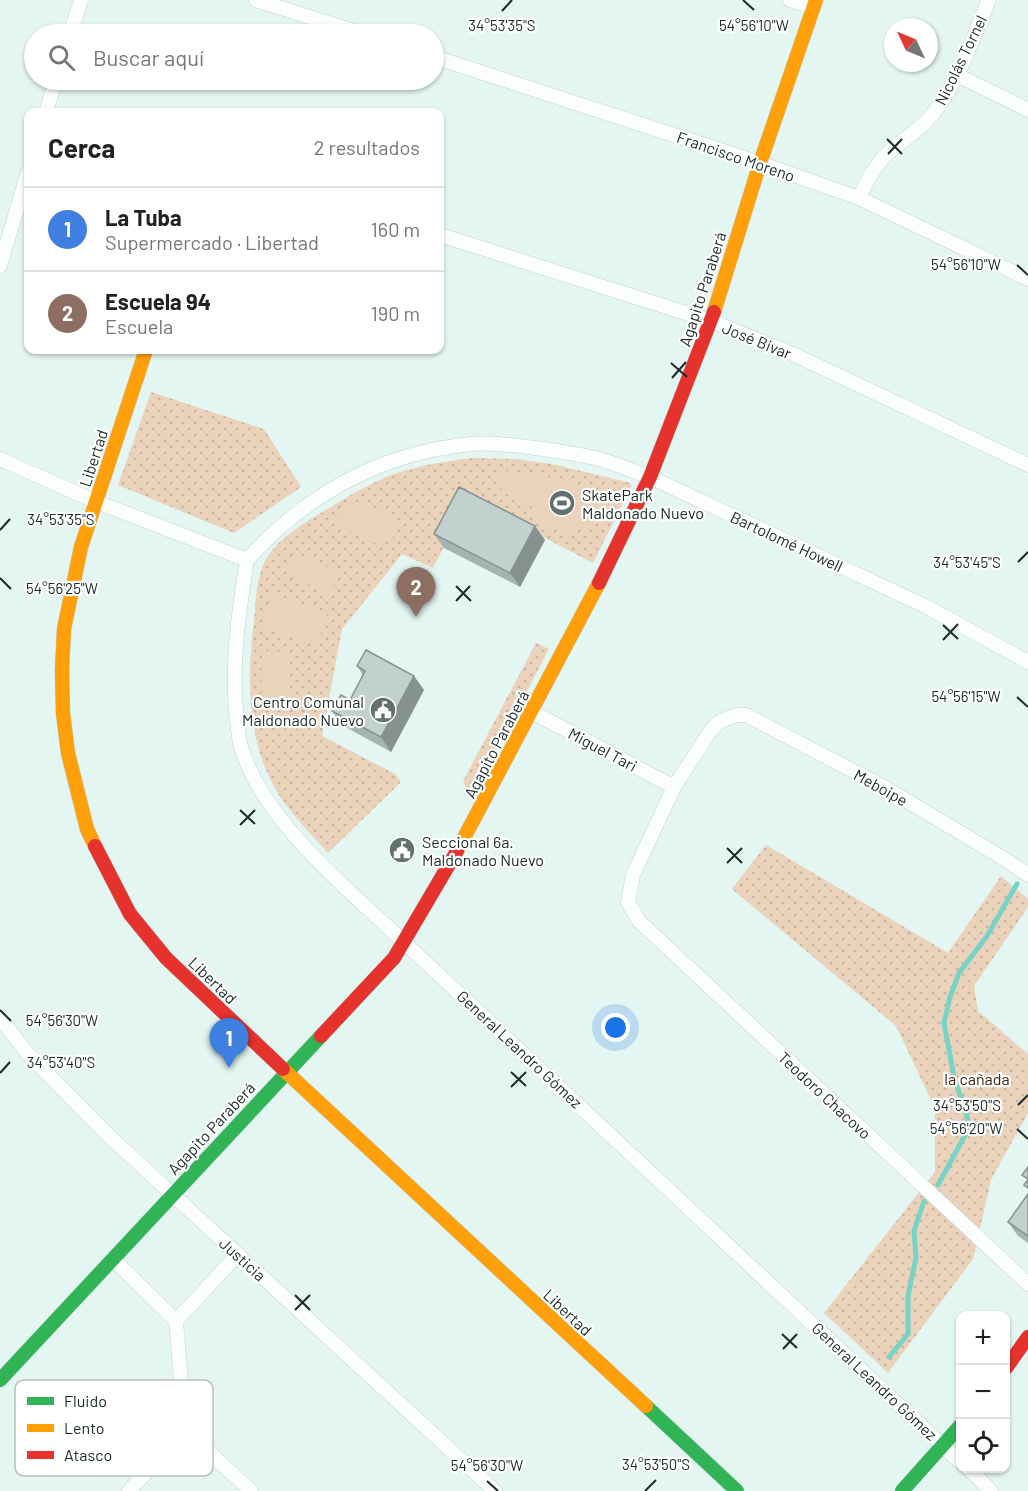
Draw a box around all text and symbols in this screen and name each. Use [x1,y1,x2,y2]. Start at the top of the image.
street label: Nicolás Tornel [930,12,990,108]
text: 34°53'35"S [468,16,536,34]
text: 54°56'10"W [719,16,789,34]
north arrow [884,18,938,72]
search box [24,24,444,90]
icon: search [45,41,78,74]
text: Buscar aquí [93,44,204,70]
street label: Francisco Moreno [675,127,797,185]
text: Cerca [48,132,115,163]
text: 2 resultados [314,135,420,159]
text: La Tuba [105,204,182,230]
text: 1 [64,217,71,241]
text: 160 m [371,217,420,241]
street label: Agapito Paraberá [675,229,729,349]
text: Supermercado · Libertad [105,230,319,254]
text: 54°56'10"W [931,255,1001,273]
text: Escuela 94 [105,288,211,314]
text: 2 [62,301,73,325]
text: 190 m [371,301,420,325]
text: Escuela [105,314,173,338]
street label: José Bivar [720,318,795,363]
street label: Libertad [75,427,111,489]
place label: SkatePark Maldonado Nuevo [582,485,704,522]
sports icon: SkatePark Maldonado Nuevo [547,488,577,518]
street label: Bartolomé Howell [728,507,846,575]
text: 34°53'35"S [27,510,95,528]
text: 34°53'45"S [933,553,1001,571]
pin: 2 [396,568,436,617]
text: 54°56'25"W [26,579,98,597]
street label: Agapito Paraberá [460,687,532,801]
text: 54°56'15"W [931,687,1001,705]
place label: Centro Comunal Maldonado Nuevo [242,692,364,729]
public building icon: Centro Comunal Maldonado Nuevo [368,695,398,725]
street label: Miguel Tari [565,723,641,775]
street label: Meboipe [851,764,911,810]
place label: Seccional 6a. Maldonado Nuevo [422,832,544,869]
public building icon: Seccional 6a. Maldonado Nuevo [387,835,417,865]
street label: Libertad [185,953,241,1007]
street label: General Leandro Gómez [454,986,586,1112]
text: 54°56'30"W [26,1011,98,1029]
your location [601,1013,630,1042]
pin: 1 [210,1018,248,1068]
street label: Teodoro Chacovo [775,1047,875,1143]
text: 34°53'40"S [27,1053,95,1071]
park label: la cañada [944,1069,1010,1088]
street label: Agapito Paraberá [163,1078,259,1178]
text: 34°53'50"S [933,1096,1001,1114]
text: 54°56'20"W [930,1119,1002,1137]
street label: Justicia [216,1233,270,1285]
street label: Libertad [540,1285,596,1339]
map controls [956,1311,1010,1473]
button: + [956,1311,1010,1365]
street label: General Leandro Gómez [809,1318,941,1444]
button: − [956,1365,1010,1419]
legend [15,1380,213,1476]
text: Fluido [64,1391,107,1410]
text: Lento [64,1418,105,1437]
button: locate [956,1419,1010,1473]
text: Atasco [64,1445,112,1464]
text: 34°53'50"S [622,1455,690,1473]
text: 54°56'30"W [451,1456,523,1474]

